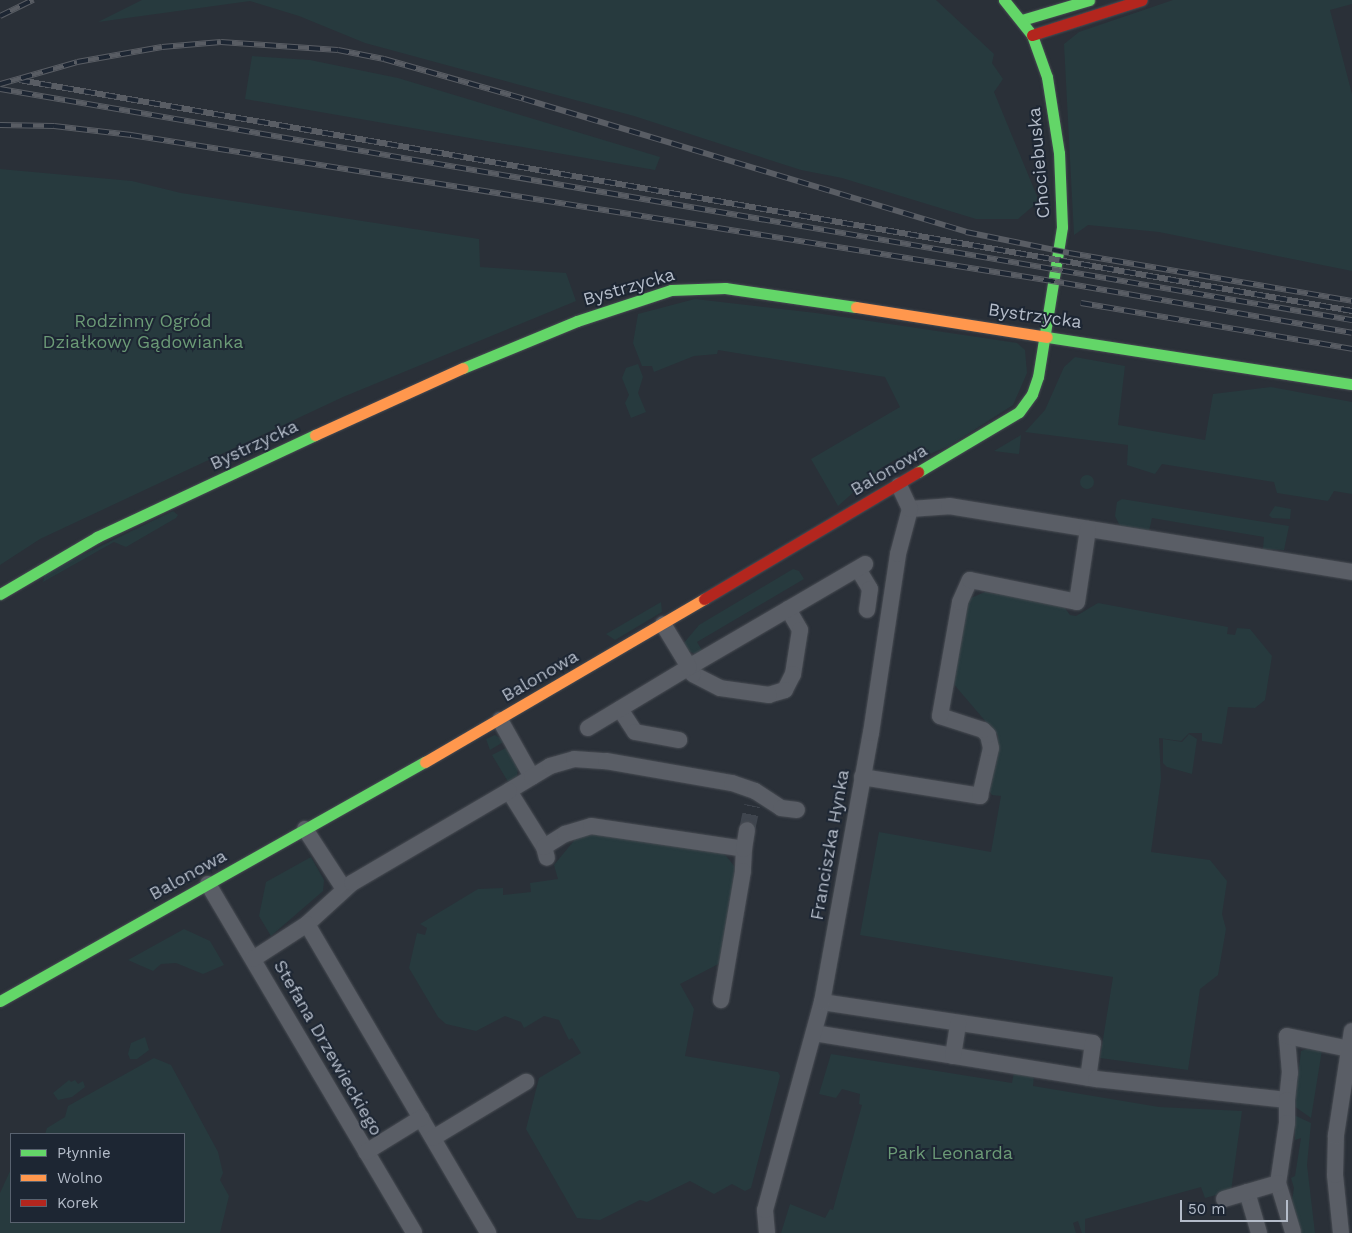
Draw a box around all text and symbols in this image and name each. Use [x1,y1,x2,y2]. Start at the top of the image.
street label: Chociebuska [1023,106,1055,220]
street label: Bystrzycka [581,264,677,310]
street label: Bystrzycka [987,299,1083,333]
park label: Rodzinny Ogród Działkowy Gądowianka [42,311,244,354]
street label: Bystrzycka [207,415,301,475]
street label: Balonowa [847,439,931,501]
street label: Balonowa [498,645,582,707]
street label: Franciszka Hynka [806,768,854,922]
street label: Balonowa [146,845,230,905]
street label: Stefana Drzewieckiego [269,956,387,1140]
legend [10,1133,185,1223]
park label: Park Leonarda [887,1142,1013,1164]
text: Płynnie [57,1144,111,1162]
text: Wolno [57,1169,103,1187]
scale bar [1182,1190,1290,1222]
text: Korek [57,1194,98,1212]
text: 50 m [1188,1200,1225,1218]

